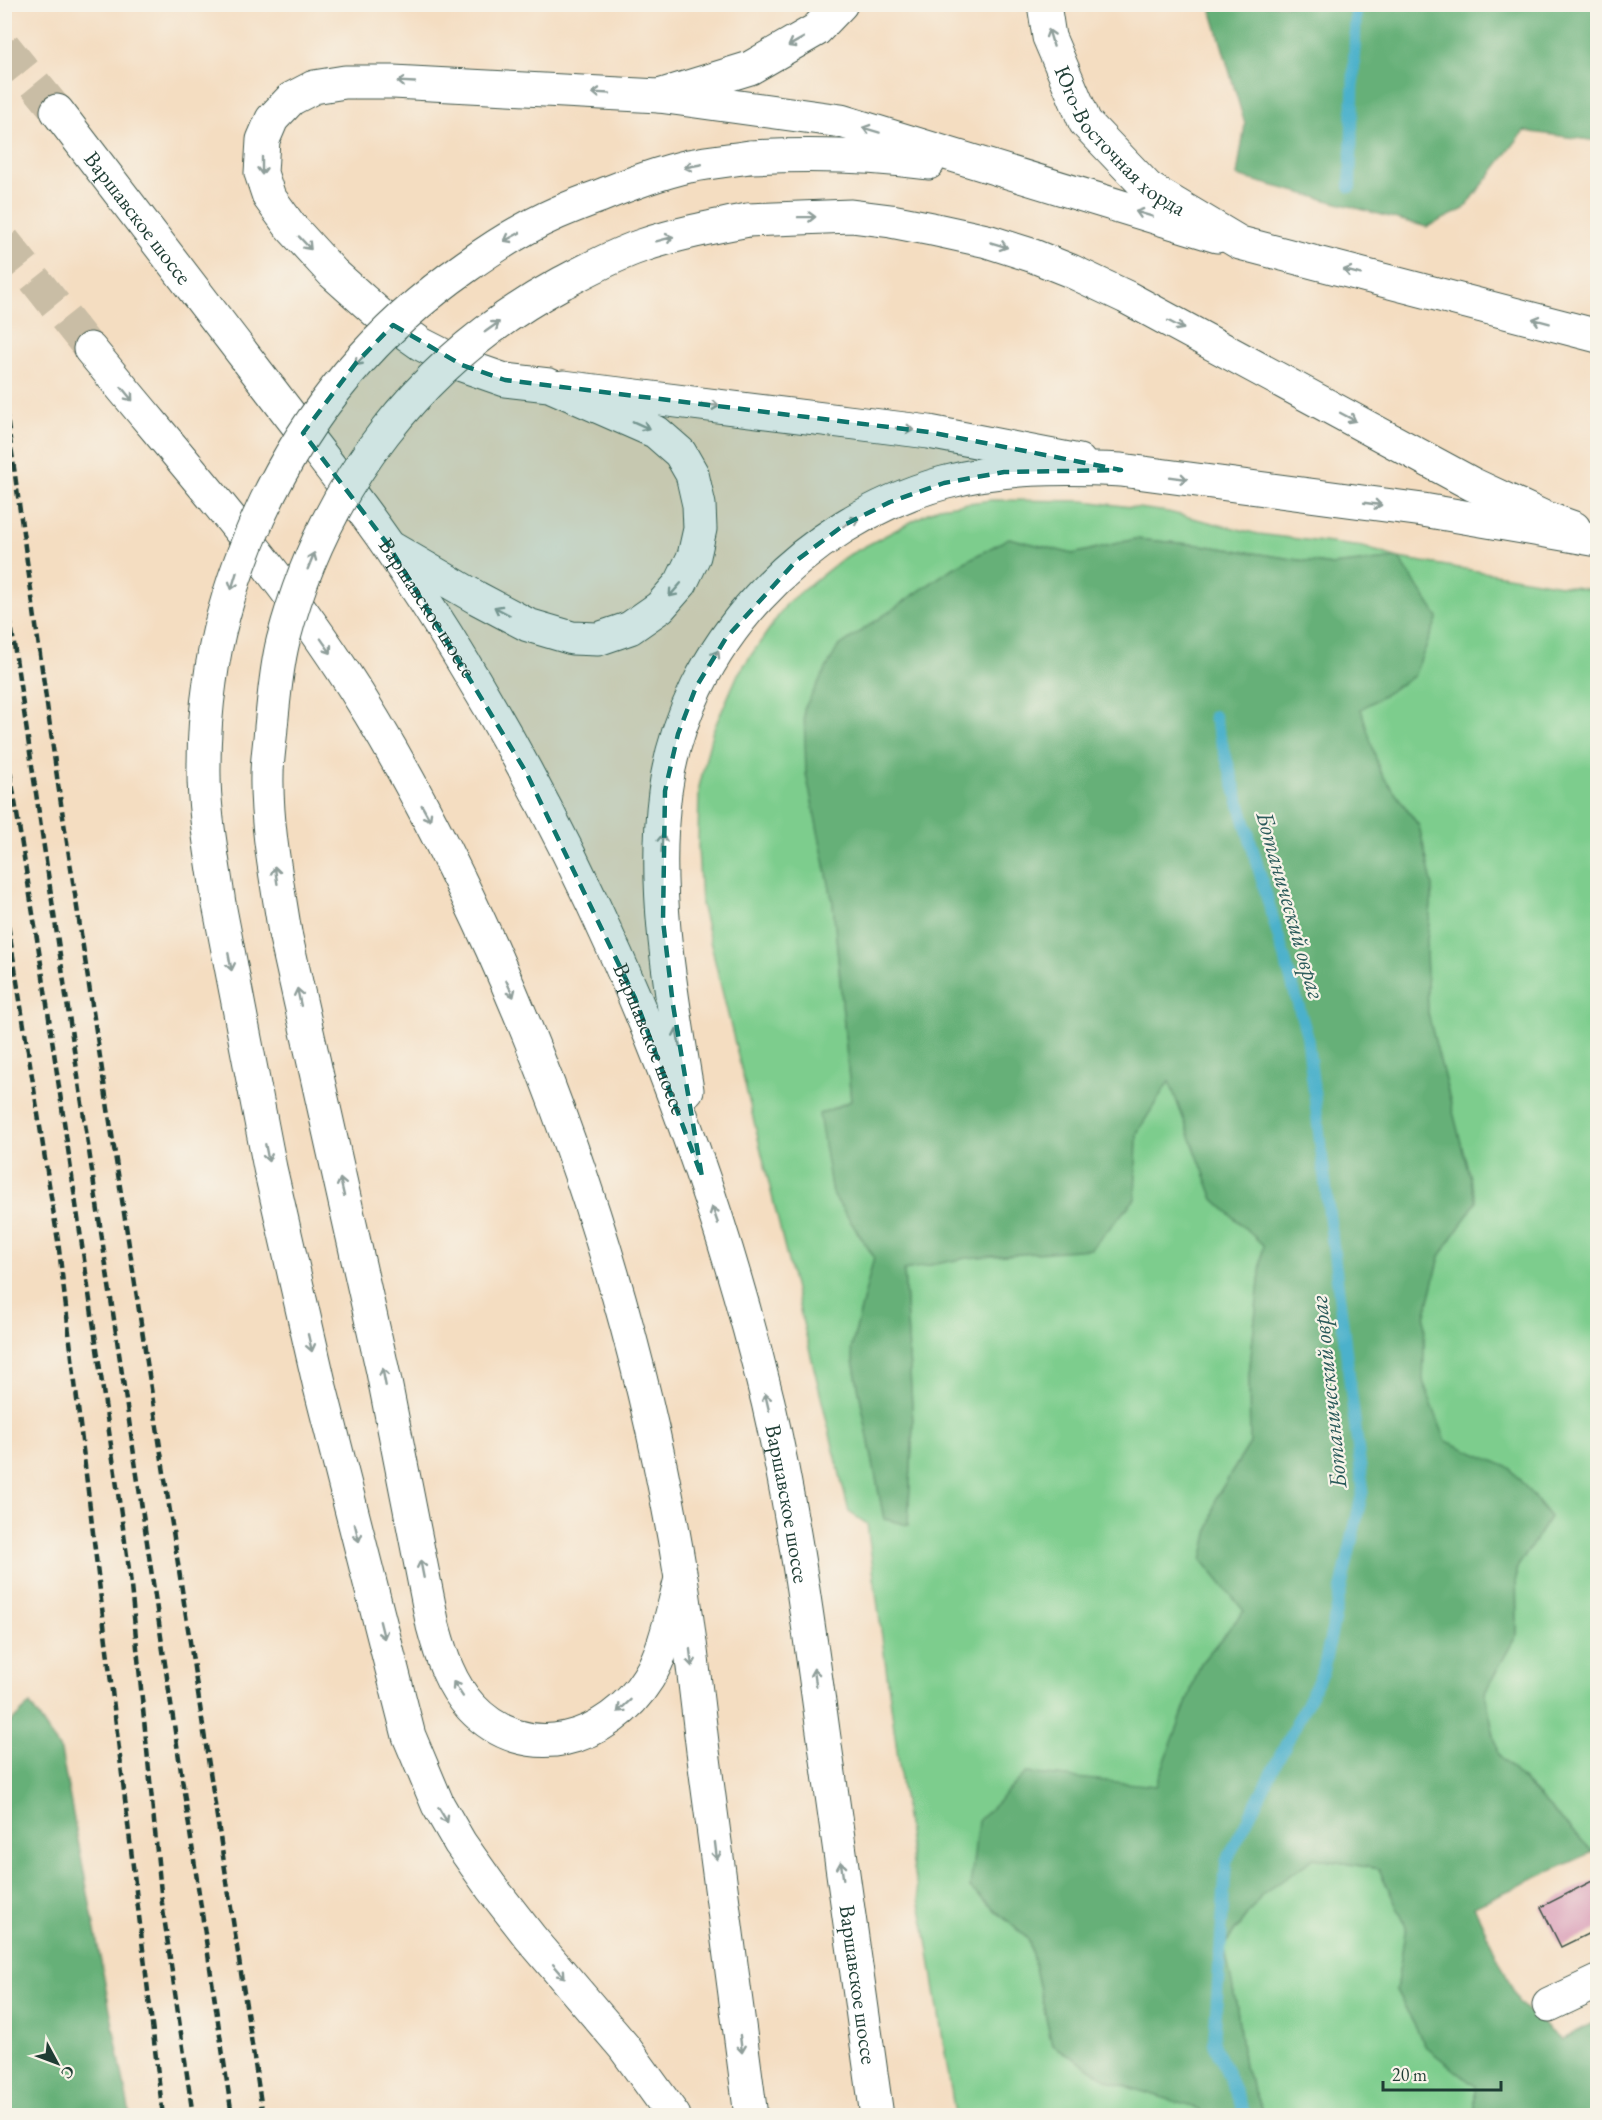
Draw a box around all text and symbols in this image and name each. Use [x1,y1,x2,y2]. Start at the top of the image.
one-way arrow [1044,29,1055,48]
one-way arrow [788,36,805,48]
street label: Юго-Восточная хорда [1048,61,1192,222]
one-way arrow [397,77,417,88]
one-way arrow [591,87,611,98]
one-way arrow [862,124,881,135]
street label: Варшавское шоссе [78,145,199,290]
one-way arrow [256,156,268,175]
one-way arrow [683,161,703,172]
one-way arrow [1135,208,1154,219]
one-way arrow [796,211,816,223]
one-way arrow [503,232,521,243]
one-way arrow [655,233,674,244]
one-way arrow [298,235,312,250]
one-way arrow [989,240,1008,251]
one-way arrow [1343,266,1362,278]
one-way arrow [1532,315,1551,327]
one-way arrow [1167,320,1185,331]
one-way arrow [484,321,500,333]
one-way arrow [354,351,368,366]
one-way arrow [120,386,133,402]
one-way arrow [701,400,721,411]
one-way arrow [1339,411,1356,423]
one-way arrow [631,420,650,431]
one-way arrow [894,423,914,434]
one-way arrow [1169,472,1189,483]
one-way arrow [1362,498,1382,509]
one-way arrow [842,516,859,528]
street label: Варшавское шоссе [372,532,484,683]
one-way arrow [306,552,317,570]
one-way arrow [228,571,239,590]
one-way arrow [668,582,682,597]
one-way arrow [494,605,511,617]
one-way arrow [320,637,332,653]
one-way arrow [708,650,720,667]
one-way arrow [421,803,432,821]
water label: Ботанический овраг [1249,807,1333,1003]
one-way arrow [657,833,668,853]
one-way arrow [270,866,281,886]
one-way arrow [225,951,236,971]
street label: Варшавское шоссе [607,958,694,1119]
one-way arrow [504,979,516,997]
one-way arrow [293,987,305,1006]
one-way arrow [672,1027,683,1047]
one-way arrow [262,1143,273,1162]
one-way arrow [335,1178,347,1197]
one-way arrow [708,1206,719,1225]
water label: Ботанический овраг [1302,1294,1354,1491]
one-way arrow [305,1333,316,1353]
one-way arrow [378,1368,389,1388]
one-way arrow [761,1393,773,1412]
street label: Варшавское шоссе [759,1422,816,1585]
one-way arrow [352,1523,363,1542]
one-way arrow [416,1559,427,1579]
one-way arrow [377,1621,388,1640]
one-way arrow [686,1647,697,1667]
one-way arrow [810,1668,821,1688]
one-way arrow [452,1681,464,1698]
one-way arrow [616,1699,631,1713]
one-way arrow [438,1806,450,1823]
one-way arrow [711,1841,722,1860]
one-way arrow [837,1861,848,1881]
street label: Варшавское шоссе [833,1903,884,2066]
one-way arrow [552,1963,566,1978]
north arrow [27,2033,87,2093]
one-way arrow [736,2034,747,2054]
scale bar [1383,2054,1502,2092]
text: С [56,2061,80,2084]
text: 20 m [1392,2063,1427,2086]

